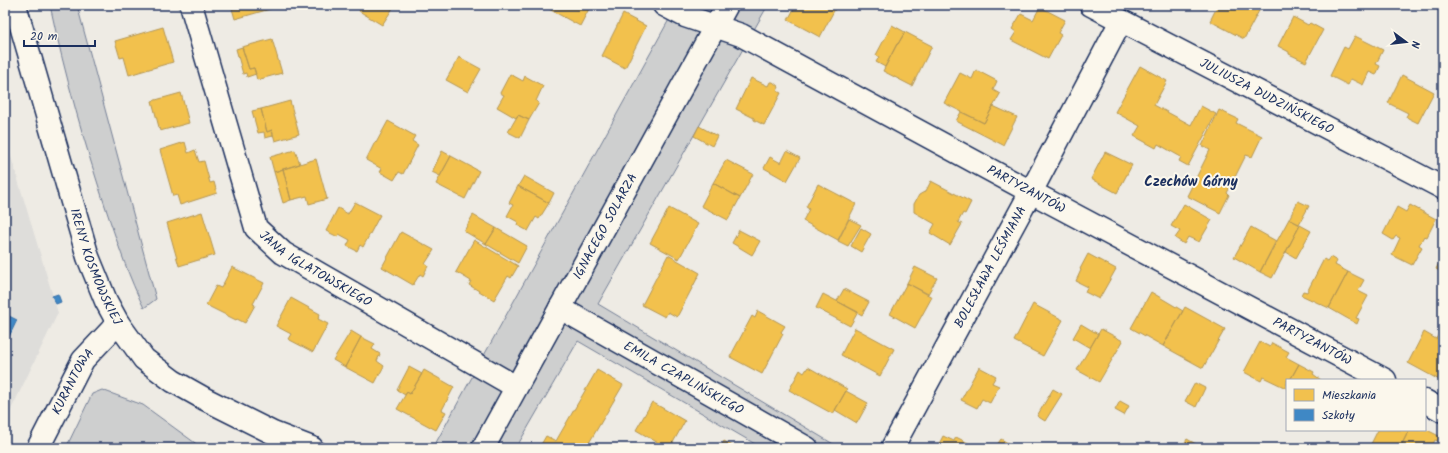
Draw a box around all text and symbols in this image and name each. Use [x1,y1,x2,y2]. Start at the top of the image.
scale bar [24,22,95,48]
north arrow [1386,22,1426,62]
text: 20 m [30,27,58,46]
text: N [1405,39,1424,50]
street label: JULIUSZA DUDZIŃSKIEGO [1196,53,1337,140]
street label: PARTYZANTÓW [983,159,1069,219]
street label: IGNACEGO SOLARZA [567,169,643,283]
district label: Czechów Górny [1144,171,1238,193]
street label: BOLESŁAWA LEŚMIANA [949,202,1032,332]
street label: IRENY KOSMOWSKIEJ [64,206,128,330]
street label: JANA IGLATOWSKIEGO [254,225,376,312]
street label: PARTYZANTÓW [1269,312,1356,371]
street label: EMILA CZAPLIŃSKIEGO [620,336,747,420]
street label: KURANTOWA [46,344,99,418]
legend [1286,379,1426,431]
text: Mieszkania [1322,386,1377,405]
text: Szkoły [1322,406,1355,425]

